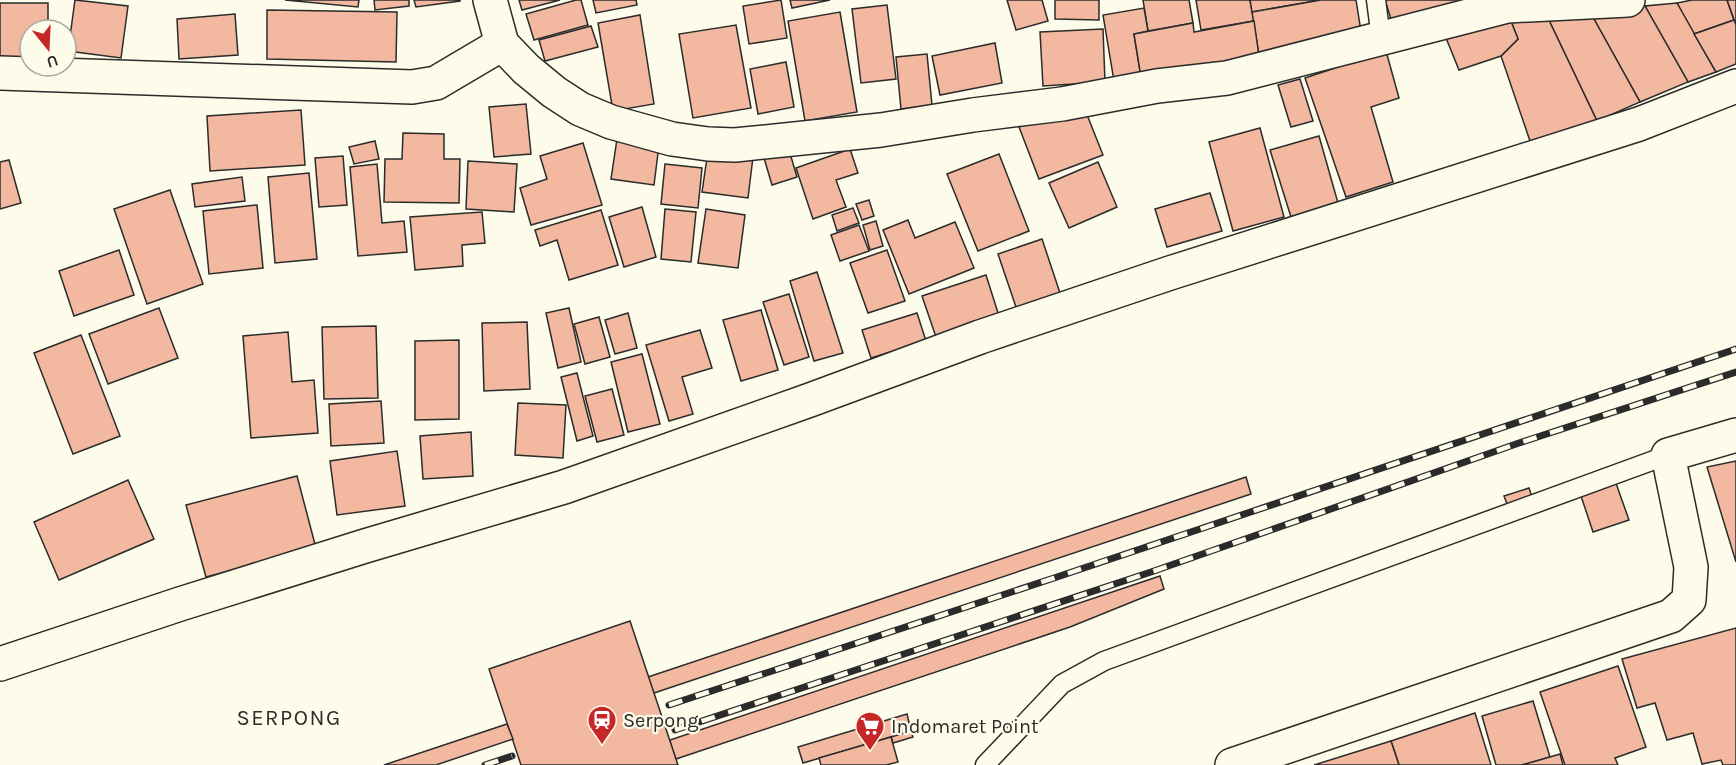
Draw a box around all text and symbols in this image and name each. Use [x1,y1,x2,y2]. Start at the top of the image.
north arrow [18,18,78,78]
text: U [44,51,61,73]
station icon: Serpong [586,704,618,746]
district label: SERPONG [236,705,342,731]
place label: Serpong [623,709,699,732]
supermarket icon: Indomaret Point [854,710,886,752]
place label: Indomaret Point [891,715,1039,738]

